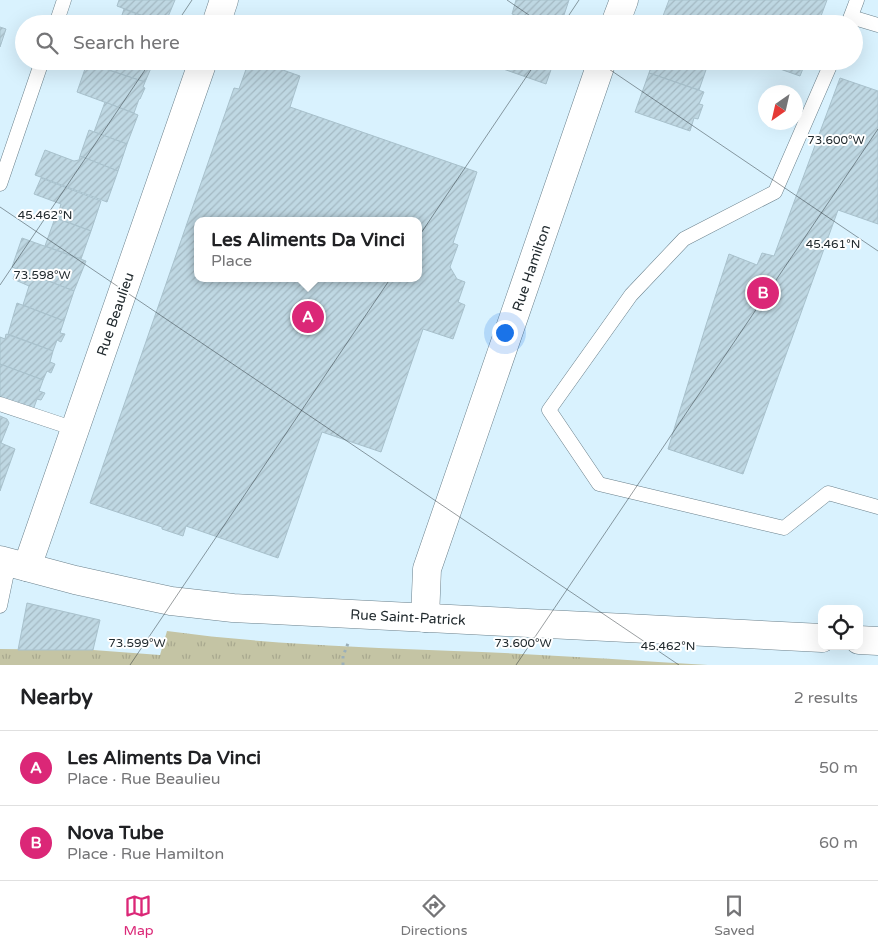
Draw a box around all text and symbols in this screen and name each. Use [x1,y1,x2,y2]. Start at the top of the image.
search box [15,15,863,70]
icon: search [33,29,61,57]
text: Search here [73,32,180,54]
north arrow [758,85,803,130]
text: 73.600°W [807,133,865,147]
text: 45.462°N [18,208,72,222]
popup [194,217,422,282]
street label: Rue Hamilton [509,223,554,314]
text: Les Aliments Da Vinci [211,229,405,251]
text: 45.461°N [806,237,860,251]
text: Place [211,251,252,271]
text: 73.598°W [13,268,71,282]
street label: Rue Beaulieu [93,270,138,358]
pin: B [747,274,779,312]
pin: A [292,298,324,336]
your location [492,320,518,346]
map controls [818,605,863,650]
button: locate [818,605,863,650]
street label: Rue Saint-Patrick [350,606,466,629]
text: 73.599°W [108,636,166,650]
text: 73.600°W [494,636,552,650]
text: 45.462°N [641,639,695,653]
text: Nearby [20,685,93,710]
text: 2 results [794,688,858,708]
text: Les Aliments Da Vinci [67,747,261,769]
text: A [30,758,42,778]
text: 50 m [819,758,858,778]
text: Place · Rue Beaulieu [67,769,221,789]
text: Nova Tube [67,822,164,844]
text: B [30,833,42,853]
text: 60 m [819,833,858,853]
text: Place · Rue Hamilton [67,844,224,864]
tab: Map [123,892,154,939]
tab: Directions [400,892,467,939]
tab: Saved [714,892,755,939]

